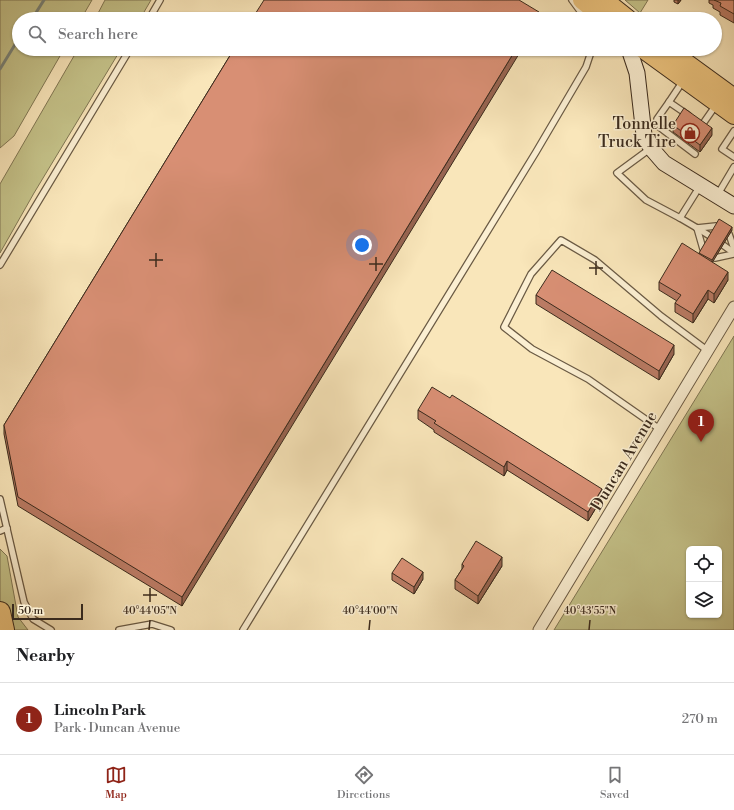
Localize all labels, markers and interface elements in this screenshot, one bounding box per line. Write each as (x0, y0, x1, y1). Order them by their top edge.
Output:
search box (12, 12, 722, 56)
icon: search (26, 23, 48, 45)
text: Search here (58, 25, 138, 44)
place label: Tonnelle Truck Tire (598, 114, 676, 152)
shop icon: Tonnelle Truck Tire (679, 122, 701, 144)
your location (352, 235, 372, 255)
street label: Duncan Avenue (586, 407, 662, 515)
pin: 1 (688, 409, 714, 442)
map controls (686, 546, 722, 618)
button: locate (686, 546, 722, 582)
button: layers (686, 582, 722, 618)
scale bar (12, 602, 83, 621)
text: 50 m (18, 604, 43, 618)
text: 40°44'05"N (123, 605, 178, 617)
text: 40°44'00"N (342, 605, 398, 617)
text: 40°43'55"N (564, 605, 617, 617)
text: Nearby (16, 645, 75, 667)
text: Lincoln Park (54, 701, 146, 720)
text: 1 (26, 711, 32, 727)
text: 270 m (682, 711, 718, 727)
text: Park · Duncan Avenue (54, 720, 180, 736)
tab: Map (105, 764, 127, 802)
tab: Directions (337, 764, 390, 802)
tab: Saved (600, 764, 629, 802)

